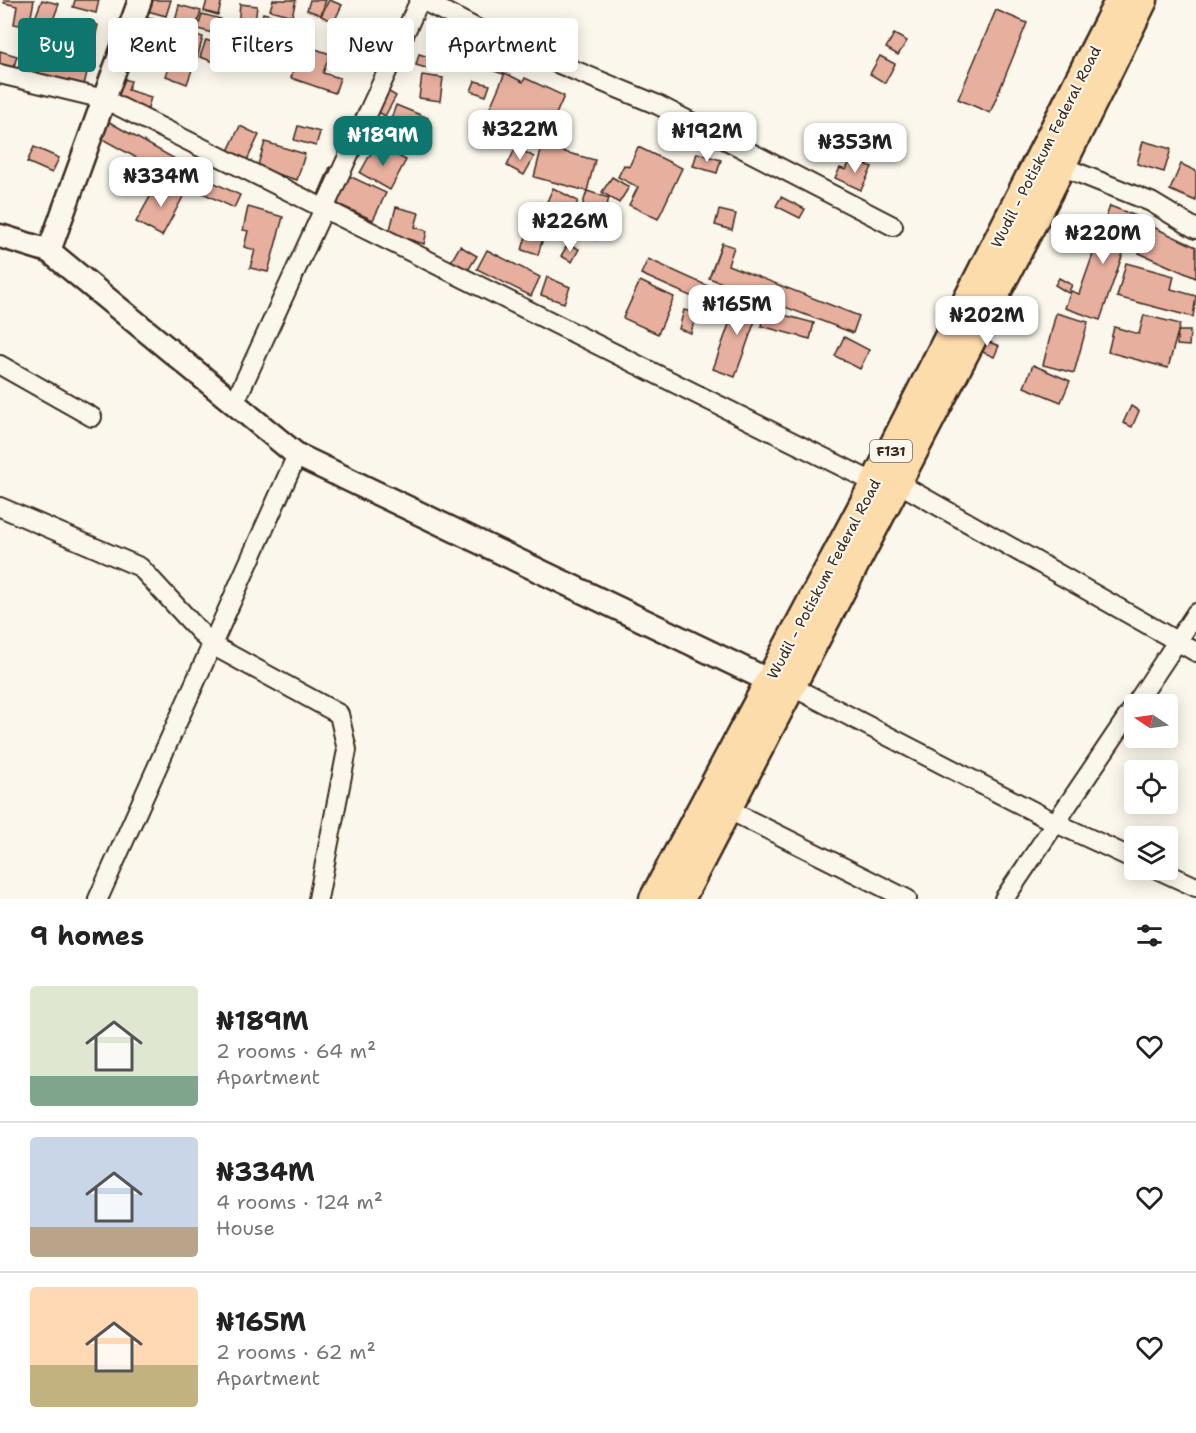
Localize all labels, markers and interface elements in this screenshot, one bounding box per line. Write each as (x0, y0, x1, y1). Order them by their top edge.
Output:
chip: Buy (18, 18, 96, 72)
chip: Rent (108, 18, 198, 72)
chip: Filters (210, 18, 315, 72)
chip: New (327, 18, 414, 72)
chip: Apartment (426, 18, 578, 72)
street label: Wudil - Potiskum Federal Road (986, 42, 1106, 251)
pin: ₦322M (478, 110, 562, 161)
pin: ₦192M (665, 112, 749, 163)
pin: ₦189M (341, 116, 425, 167)
text: ₦322M (482, 116, 558, 142)
text: ₦192M (672, 118, 742, 144)
text: ₦189M (347, 122, 419, 148)
pin: ₦353M (813, 123, 897, 174)
text: ₦353M (818, 129, 892, 155)
pin: ₦334M (119, 157, 203, 208)
text: ₦334M (123, 163, 199, 189)
pin: ₦226M (528, 202, 612, 253)
text: ₦226M (532, 208, 608, 234)
pin: ₦220M (1061, 214, 1145, 265)
text: ₦220M (1065, 220, 1141, 246)
pin: ₦165M (695, 285, 779, 336)
text: ₦165M (702, 291, 772, 317)
pin: ₦202M (945, 296, 1029, 347)
text: ₦202M (949, 302, 1025, 328)
road number: F131 (870, 440, 912, 462)
street label: Wudil - Potiskum Federal Road (763, 475, 886, 683)
north arrow (1124, 694, 1178, 748)
map controls (1124, 694, 1178, 880)
button: locate (1124, 760, 1178, 814)
button: layers (1124, 826, 1178, 880)
text: 9 homes (30, 918, 144, 953)
icon: filters (1133, 919, 1166, 952)
text: ₦189M (216, 1003, 309, 1038)
icon: home (78, 1010, 150, 1082)
icon: heart (1133, 1030, 1166, 1063)
text: 2 rooms · 64 m² (216, 1038, 376, 1064)
text: Apartment (216, 1064, 320, 1090)
text: ₦334M (216, 1154, 315, 1189)
icon: home (78, 1161, 150, 1233)
icon: heart (1133, 1181, 1166, 1214)
text: 4 rooms · 124 m² (216, 1189, 383, 1215)
text: House (216, 1215, 275, 1241)
text: ₦165M (216, 1304, 306, 1339)
icon: home (78, 1311, 150, 1383)
icon: heart (1133, 1331, 1166, 1364)
text: 2 rooms · 62 m² (216, 1339, 376, 1365)
text: Apartment (216, 1365, 320, 1391)

